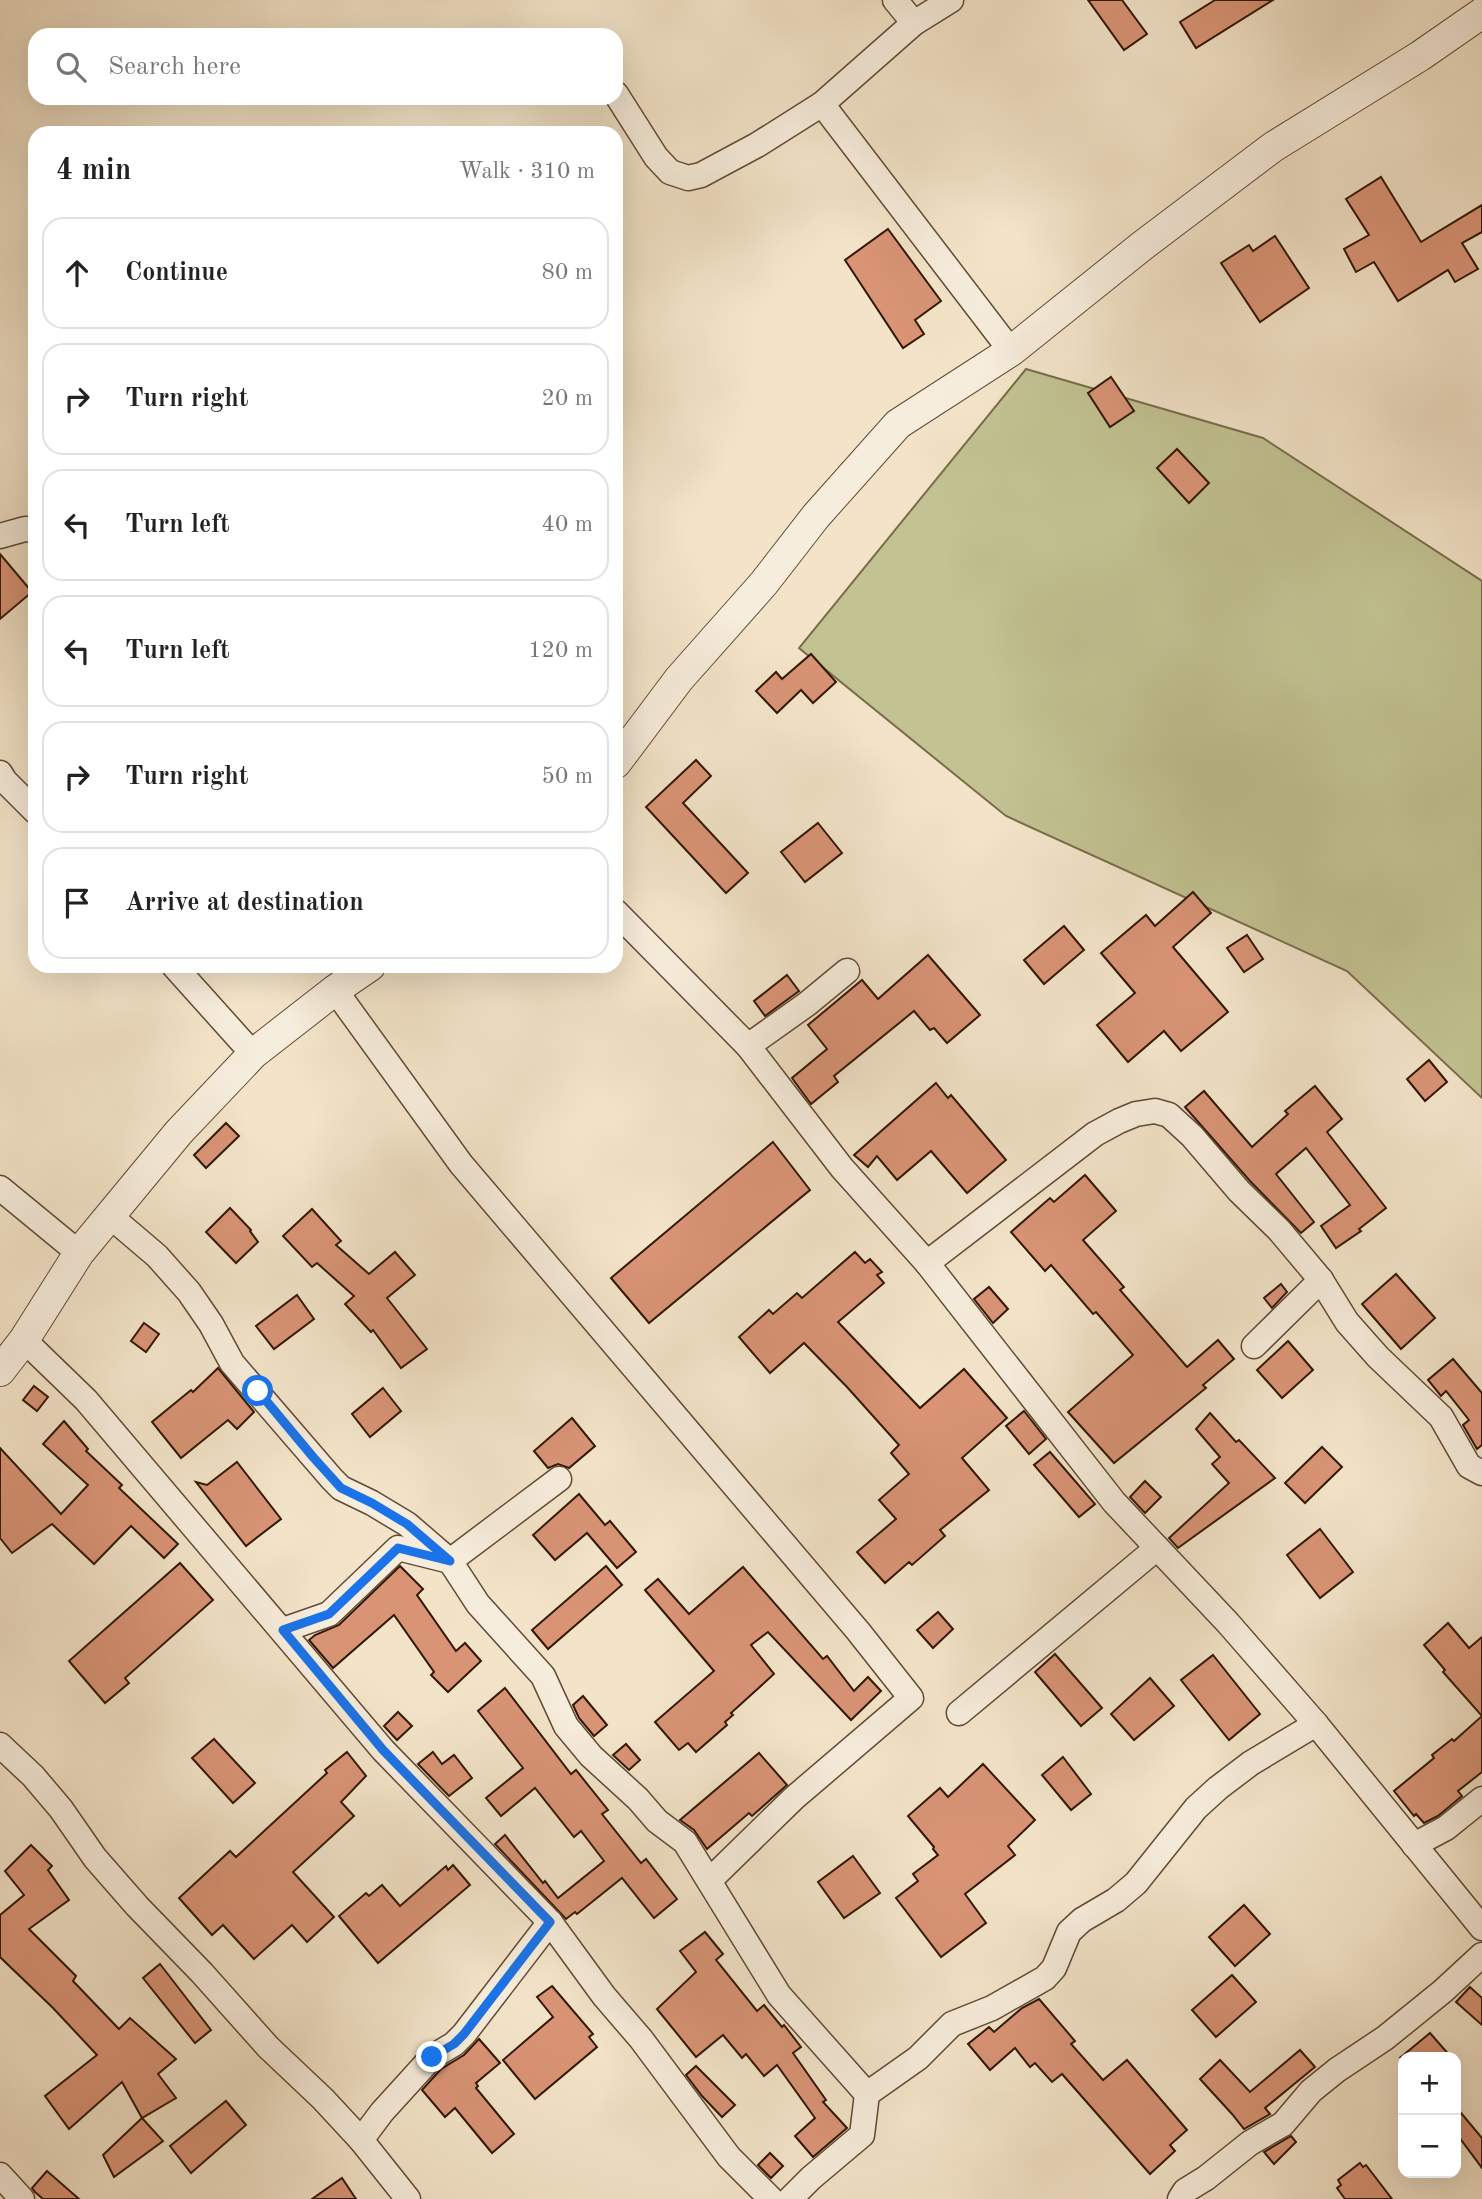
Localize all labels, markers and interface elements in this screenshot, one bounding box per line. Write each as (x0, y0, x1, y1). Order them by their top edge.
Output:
search box (28, 28, 623, 105)
icon: search (52, 48, 90, 86)
text: Search here (108, 54, 241, 80)
text: 4 min (56, 156, 131, 186)
text: Walk · 310 m (459, 160, 595, 183)
icon: ahead (58, 254, 96, 292)
text: Continue (125, 260, 228, 286)
text: 80 m (542, 261, 593, 284)
icon: right (58, 380, 96, 418)
text: Turn right (125, 386, 248, 412)
text: 20 m (542, 387, 593, 410)
icon: left (58, 506, 96, 544)
text: Turn left (125, 512, 230, 538)
text: 40 m (542, 513, 593, 536)
icon: left (58, 632, 96, 670)
text: Turn left (125, 638, 230, 664)
text: 120 m (528, 639, 593, 662)
icon: right (58, 758, 96, 796)
text: Turn right (125, 764, 248, 790)
text: 50 m (542, 765, 593, 788)
icon: arrive (58, 884, 96, 922)
text: Arrive at destination (125, 890, 364, 916)
route start (242, 1375, 273, 1406)
route end (416, 2041, 447, 2072)
map controls (1398, 2052, 1461, 2178)
button: + (1398, 2052, 1461, 2115)
button: − (1398, 2115, 1461, 2178)

